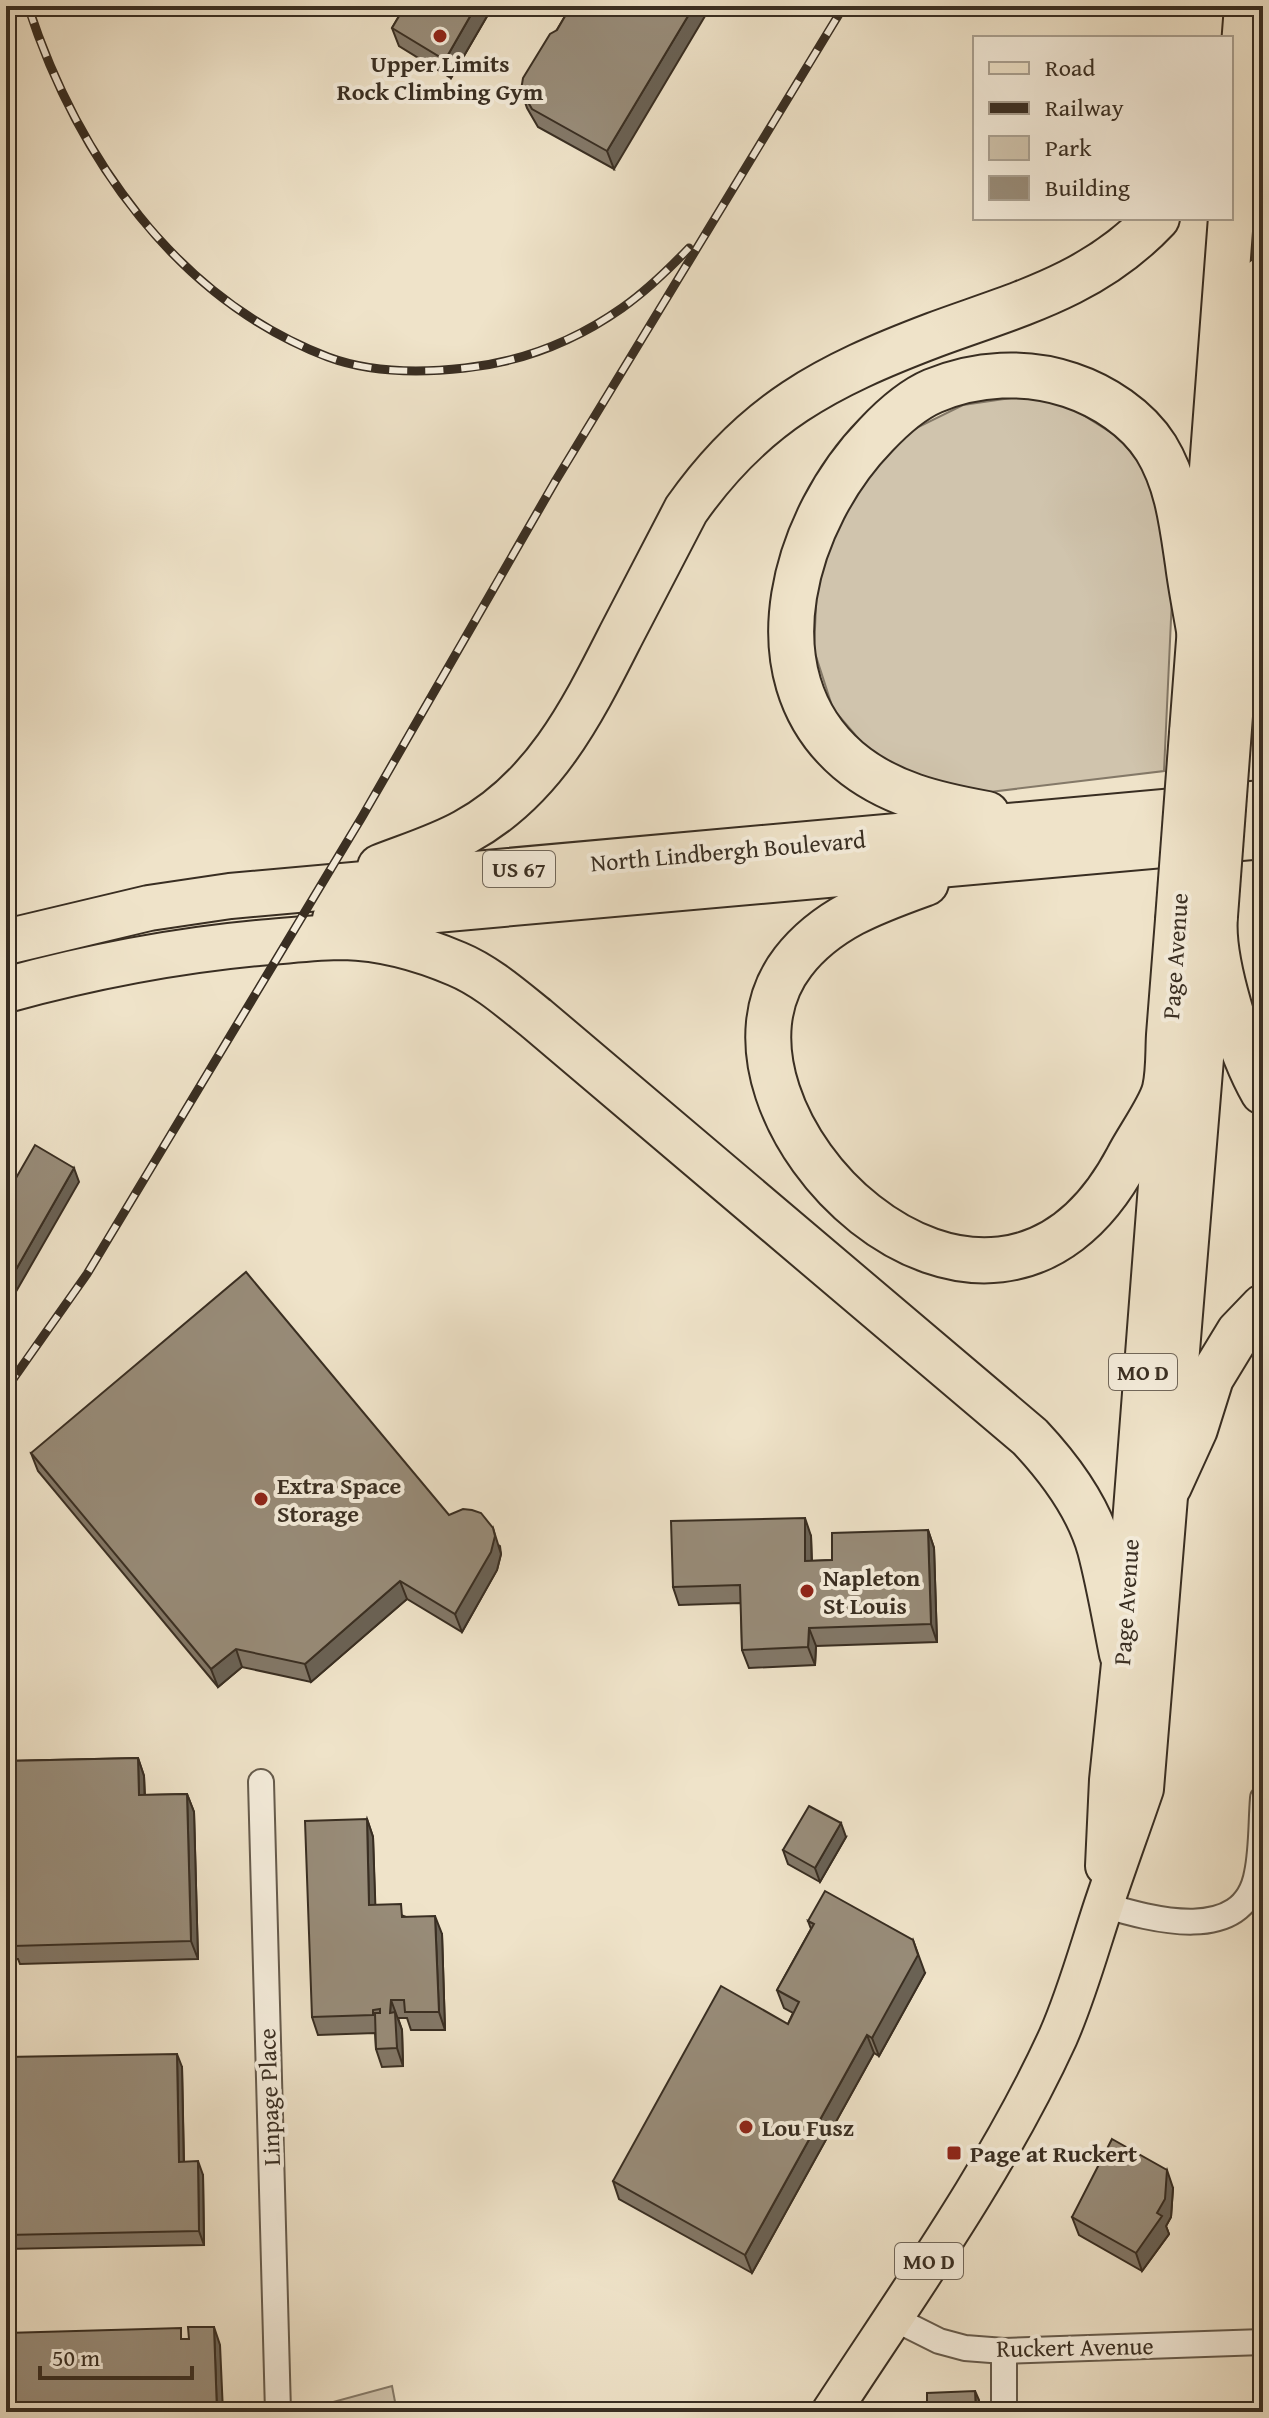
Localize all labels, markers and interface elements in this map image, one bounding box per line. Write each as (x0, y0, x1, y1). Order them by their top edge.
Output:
marker: Upper Limits Rock Climbing Gym (431, 27, 449, 45)
legend (973, 36, 1233, 220)
place label: Upper Limits Rock Climbing Gym (337, 46, 544, 109)
text: Road (1045, 50, 1095, 85)
text: Railway (1045, 90, 1124, 125)
text: Park (1045, 130, 1092, 165)
text: Building (1045, 170, 1130, 205)
street label: North Lindbergh Boulevard (589, 822, 867, 880)
road number: US 67 (483, 851, 555, 887)
street label: Page Avenue (1153, 892, 1197, 1020)
road number: MO D (1109, 1354, 1177, 1390)
place label: Extra Space Storage (277, 1468, 402, 1531)
marker: Extra Space Storage (252, 1490, 270, 1508)
street label: Page Avenue (1104, 1538, 1148, 1666)
place label: Napleton St Louis (823, 1560, 920, 1623)
marker: Napleton St Louis (798, 1582, 816, 1600)
street label: Linpage Place (249, 2028, 289, 2166)
place label: Lou Fusz (762, 2110, 854, 2145)
marker: Lou Fusz (737, 2118, 755, 2136)
place label: Page at Ruckert (970, 2136, 1137, 2171)
marker: Page at Ruckert (945, 2144, 963, 2162)
road number: MO D (895, 2243, 963, 2279)
street label: Ruckert Avenue (996, 2328, 1154, 2366)
scale bar (40, 2330, 192, 2380)
text: 50 m (52, 2340, 100, 2375)

